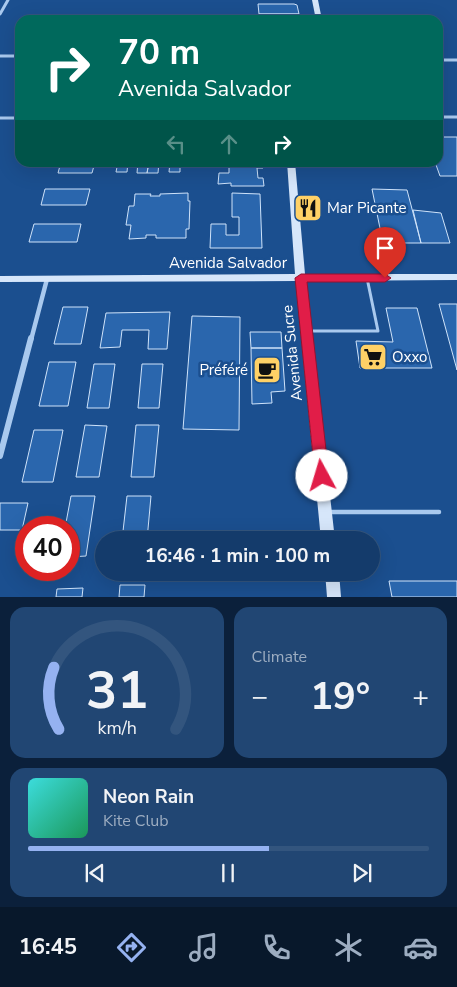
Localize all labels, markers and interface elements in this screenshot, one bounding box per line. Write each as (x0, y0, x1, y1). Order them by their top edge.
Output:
text: 70 m (118, 29, 200, 76)
icon: right (35, 35, 100, 100)
text: Avenida Salvador (118, 74, 291, 104)
icon: left (162, 130, 190, 158)
icon: ahead (215, 130, 243, 158)
icon: right (268, 130, 296, 158)
restaurant icon: Mar Picante (293, 193, 323, 223)
place label: Mar Picante (327, 198, 407, 218)
pin (364, 227, 406, 278)
icon: arrive (371, 234, 399, 262)
street label: Avenida Salvador (169, 253, 288, 273)
street label: Avenida Sucre (277, 304, 307, 402)
supermarket icon: Oxxo (358, 342, 388, 372)
place label: Oxxo (392, 347, 427, 367)
cafe icon: Préféré (252, 355, 282, 385)
place label: Préféré (199, 360, 248, 380)
position arrow (295, 449, 347, 501)
speed limit sign: 40 (15, 516, 80, 581)
text: 16:46 · 1 min · 100 m (145, 543, 330, 569)
text: Climate (252, 646, 307, 668)
text: 31 (86, 655, 148, 726)
text: 19° (310, 671, 370, 722)
text: − (252, 678, 268, 716)
text: + (412, 678, 429, 716)
text: km/h (97, 716, 136, 740)
text: Neon Rain (103, 784, 194, 810)
text: Kite Club (103, 810, 169, 832)
icon: previous (81, 859, 109, 887)
icon: pause (214, 859, 242, 887)
icon: next (348, 859, 376, 887)
icon: directions (114, 930, 149, 965)
icon: music (186, 930, 221, 965)
icon: phone (259, 930, 294, 965)
icon: climate (331, 930, 366, 965)
icon: car (403, 930, 438, 965)
text: 16:45 (19, 932, 77, 962)

